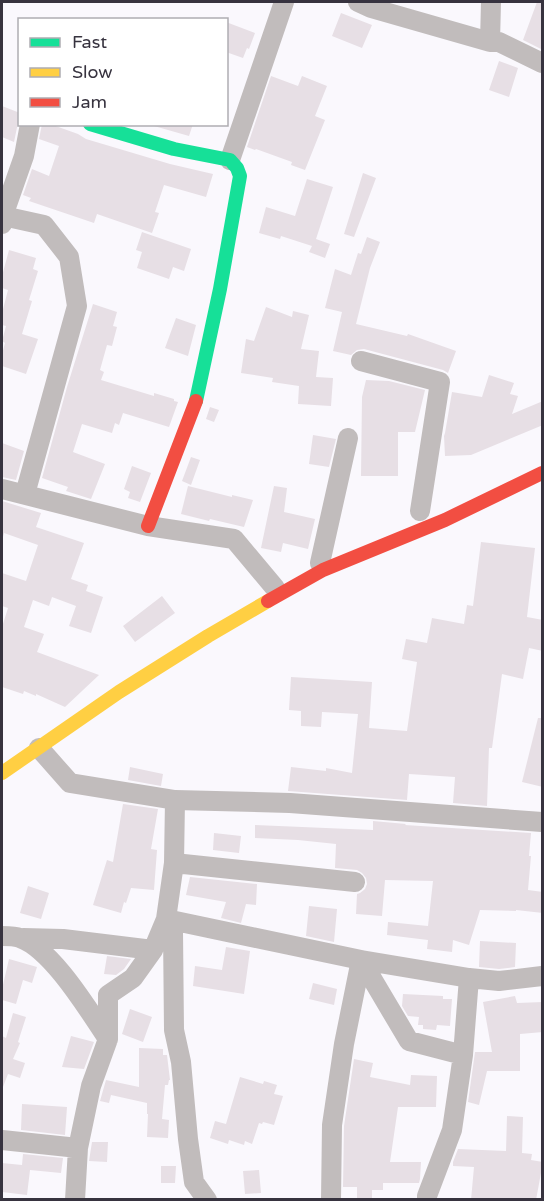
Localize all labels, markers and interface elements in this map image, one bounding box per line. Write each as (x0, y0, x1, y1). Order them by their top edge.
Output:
legend (18, 18, 228, 126)
text: Fast (72, 31, 107, 53)
text: Slow (72, 61, 113, 83)
text: Jam (72, 91, 107, 113)

